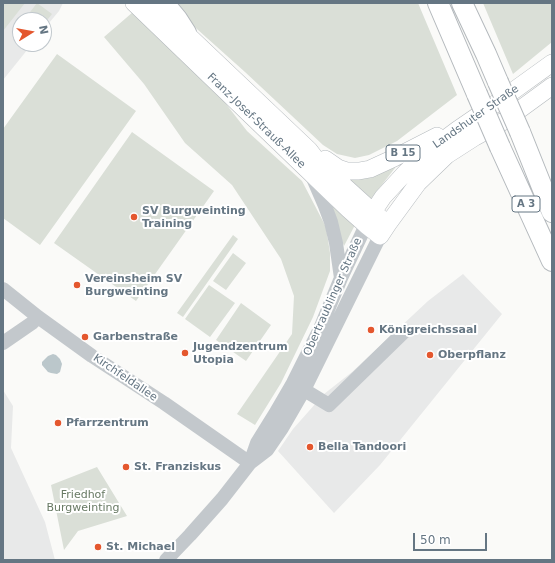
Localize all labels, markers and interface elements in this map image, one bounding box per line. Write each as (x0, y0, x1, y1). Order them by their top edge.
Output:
north arrow (12, 12, 52, 52)
text: N (36, 24, 51, 36)
street label: Franz-Josef-Strauß-Allee (204, 71, 308, 171)
street label: Landshuter Straße (430, 82, 522, 152)
road number: B 15 (386, 145, 420, 161)
road number: A 3 (512, 196, 540, 212)
place label: SV Burgweinting Training (142, 204, 246, 230)
marker: SV Burgweinting Training (129, 212, 139, 222)
street label: Obertraublinger Straße (301, 236, 365, 358)
place label: Vereinsheim SV Burgweinting (85, 272, 182, 298)
marker: Vereinsheim SV Burgweinting (72, 280, 82, 290)
place label: Königreichssaal (379, 323, 477, 337)
marker: Königreichssaal (366, 325, 376, 335)
place label: Garbenstraße (93, 330, 178, 344)
marker: Garbenstraße (80, 332, 90, 342)
place label: Jugendzentrum Utopia (193, 340, 288, 366)
marker: Jugendzentrum Utopia (180, 348, 190, 358)
place label: Oberpflanz (438, 348, 506, 362)
marker: Oberpflanz (425, 350, 435, 360)
street label: Kirchfeldallee (90, 352, 160, 404)
place label: Pfarrzentrum (66, 416, 149, 430)
marker: Pfarrzentrum (53, 418, 63, 428)
place label: Bella Tandoori (318, 440, 406, 454)
marker: Bella Tandoori (305, 442, 315, 452)
place label: St. Franziskus (134, 460, 221, 474)
marker: St. Franziskus (121, 462, 131, 472)
park label: Friedhof Burgweinting (47, 488, 119, 514)
scale bar (415, 525, 489, 551)
text: 50 m (420, 533, 451, 547)
place label: St. Michael (106, 540, 175, 554)
marker: St. Michael (93, 542, 103, 552)

